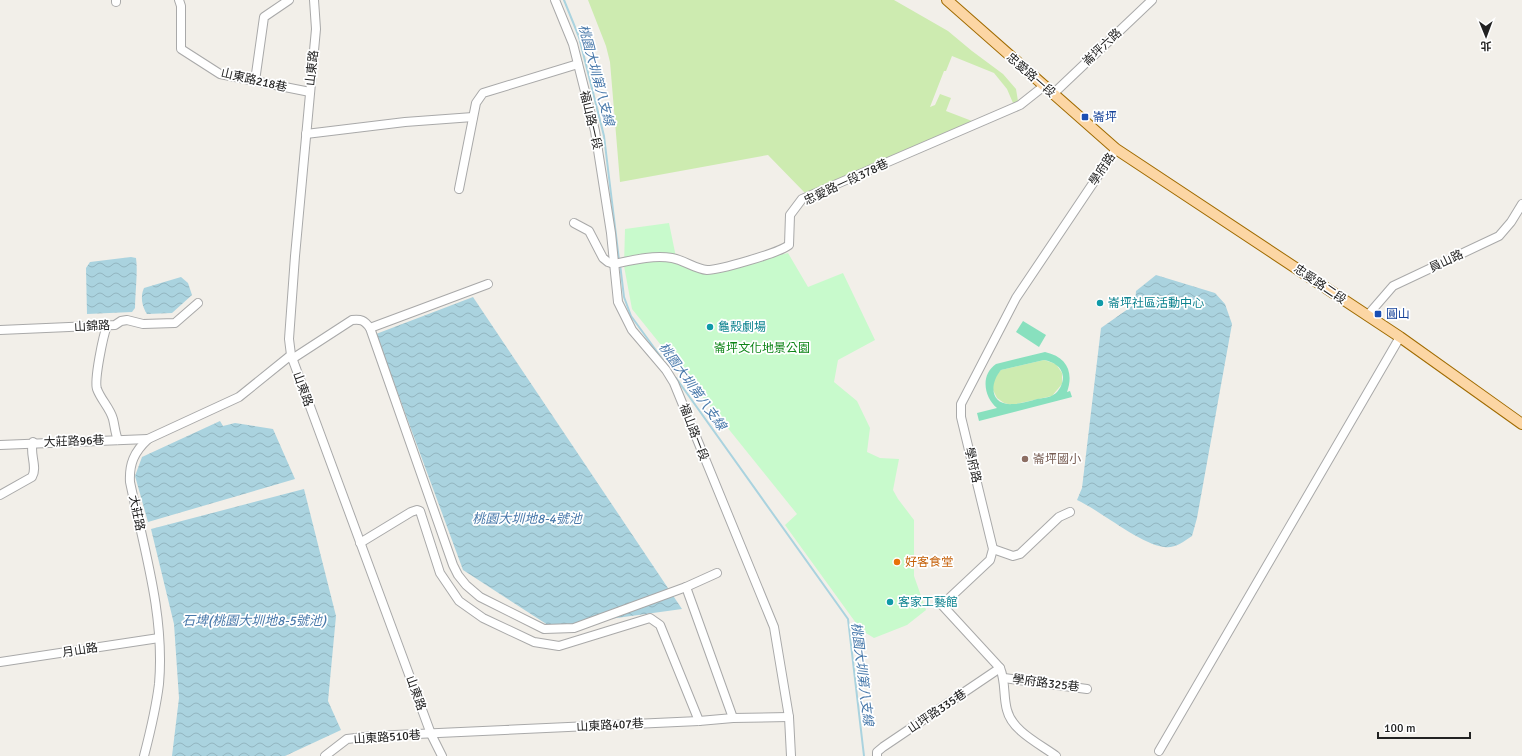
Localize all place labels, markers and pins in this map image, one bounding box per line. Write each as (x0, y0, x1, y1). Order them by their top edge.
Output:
place label: 崙坪 (1093, 110, 1117, 125)
marker: 崙坪 (1080, 112, 1090, 122)
place label: 崙坪社區活動中心 (1108, 296, 1204, 311)
marker: 崙坪社區活動中心 (1095, 298, 1105, 308)
place label: 圓山 (1386, 307, 1410, 322)
marker: 圓山 (1373, 309, 1383, 319)
place label: 龜殼劇場 (718, 320, 766, 335)
marker: 龜殼劇場 (705, 322, 715, 332)
place label: 崙坪國小 (1033, 452, 1081, 467)
marker: 崙坪國小 (1020, 454, 1030, 464)
place label: 好客食堂 (905, 555, 953, 570)
marker: 好客食堂 (892, 557, 902, 567)
place label: 客家工藝館 (898, 595, 958, 610)
marker: 客家工藝館 (885, 597, 895, 607)

